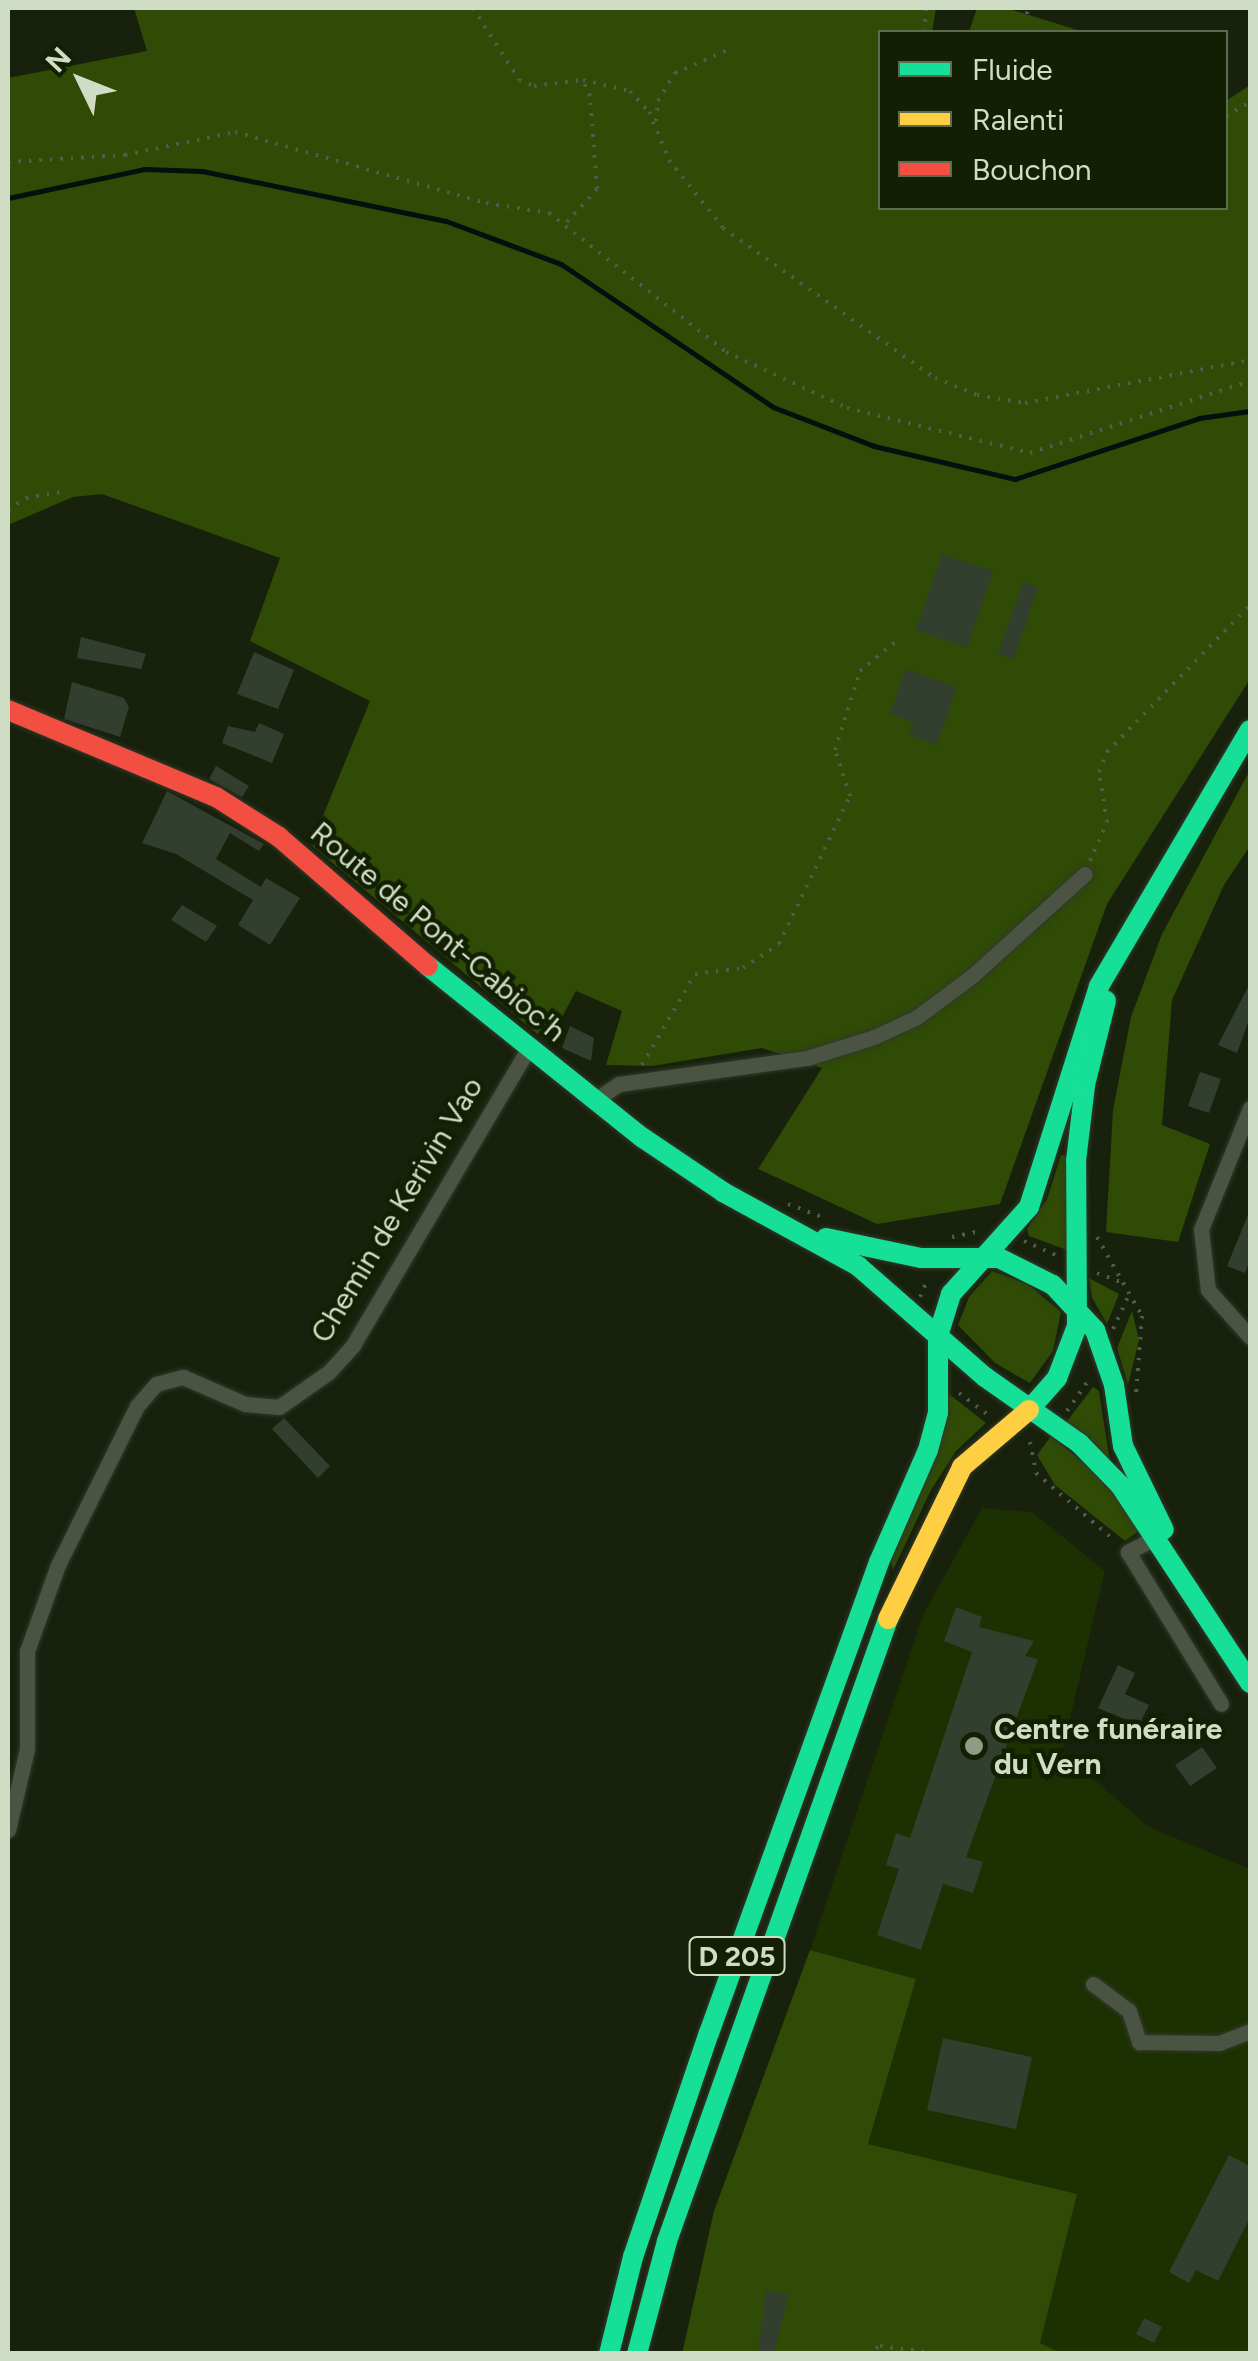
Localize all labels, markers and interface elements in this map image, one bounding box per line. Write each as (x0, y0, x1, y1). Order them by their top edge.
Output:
north arrow (30, 30, 130, 130)
legend (878, 30, 1228, 210)
text: N (38, 40, 78, 79)
text: Fluide (972, 51, 1053, 88)
text: Ralenti (972, 101, 1064, 138)
text: Bouchon (972, 151, 1092, 188)
street label: Route de Pont-Cabioc'h (303, 815, 573, 1049)
street label: Chemin de Kerivin Vao (303, 1071, 491, 1349)
place label: Centre funéraire du Vern (994, 1711, 1222, 1782)
marker: Centre funéraire du Vern (963, 1735, 985, 1757)
road number: D 205 (687, 1933, 787, 1979)

